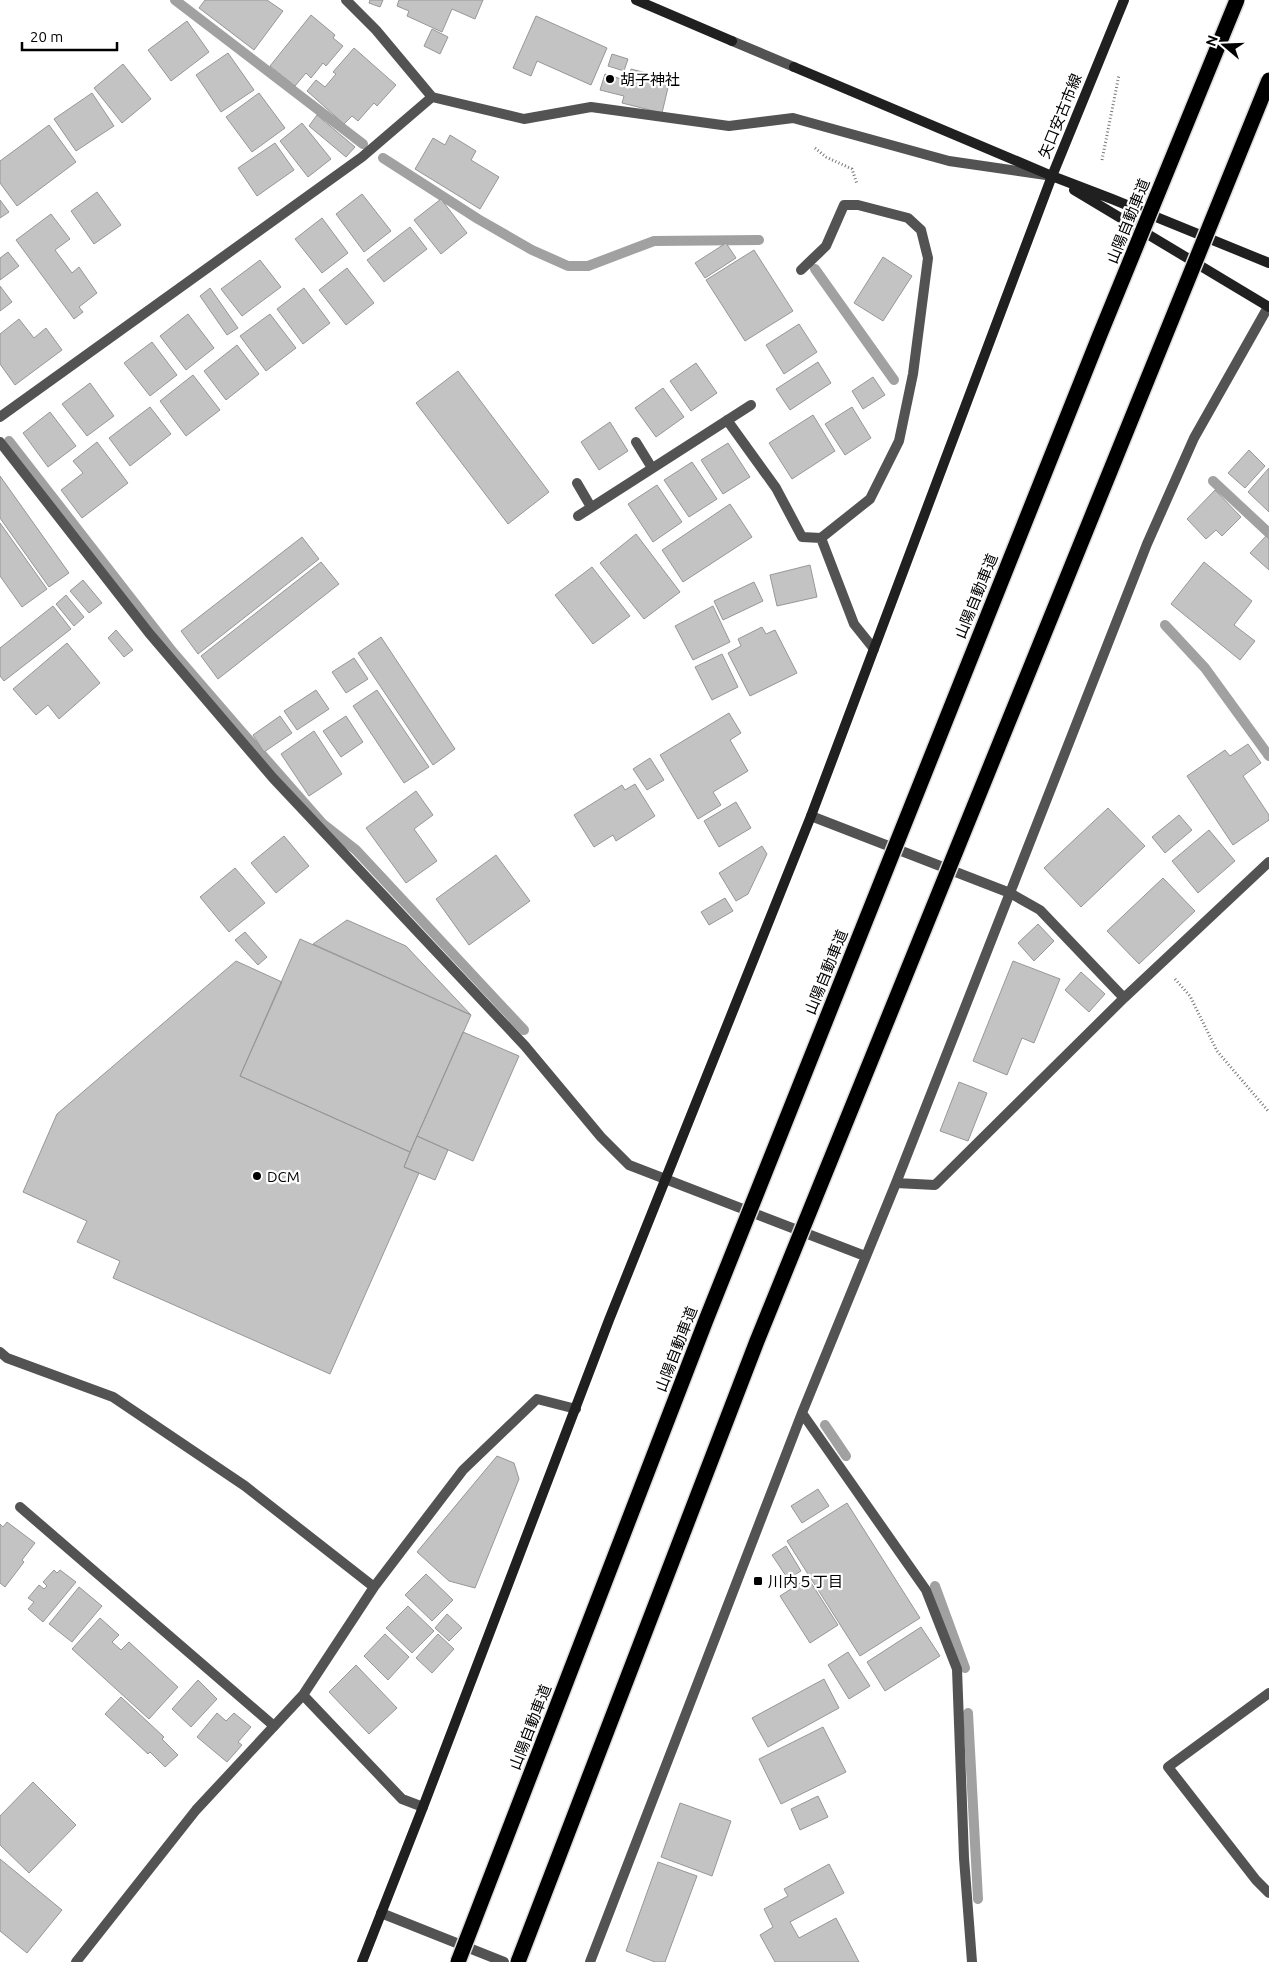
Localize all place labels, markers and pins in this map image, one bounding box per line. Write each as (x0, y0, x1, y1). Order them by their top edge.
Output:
place label: 胡子神社 (620, 71, 680, 88)
marker: 胡子神社 (604, 73, 616, 85)
place label: DCM (267, 1168, 300, 1185)
marker: DCM (251, 1170, 263, 1182)
place label: 川内５丁目 (768, 1573, 843, 1590)
marker: 川内５丁目 (752, 1575, 764, 1587)

